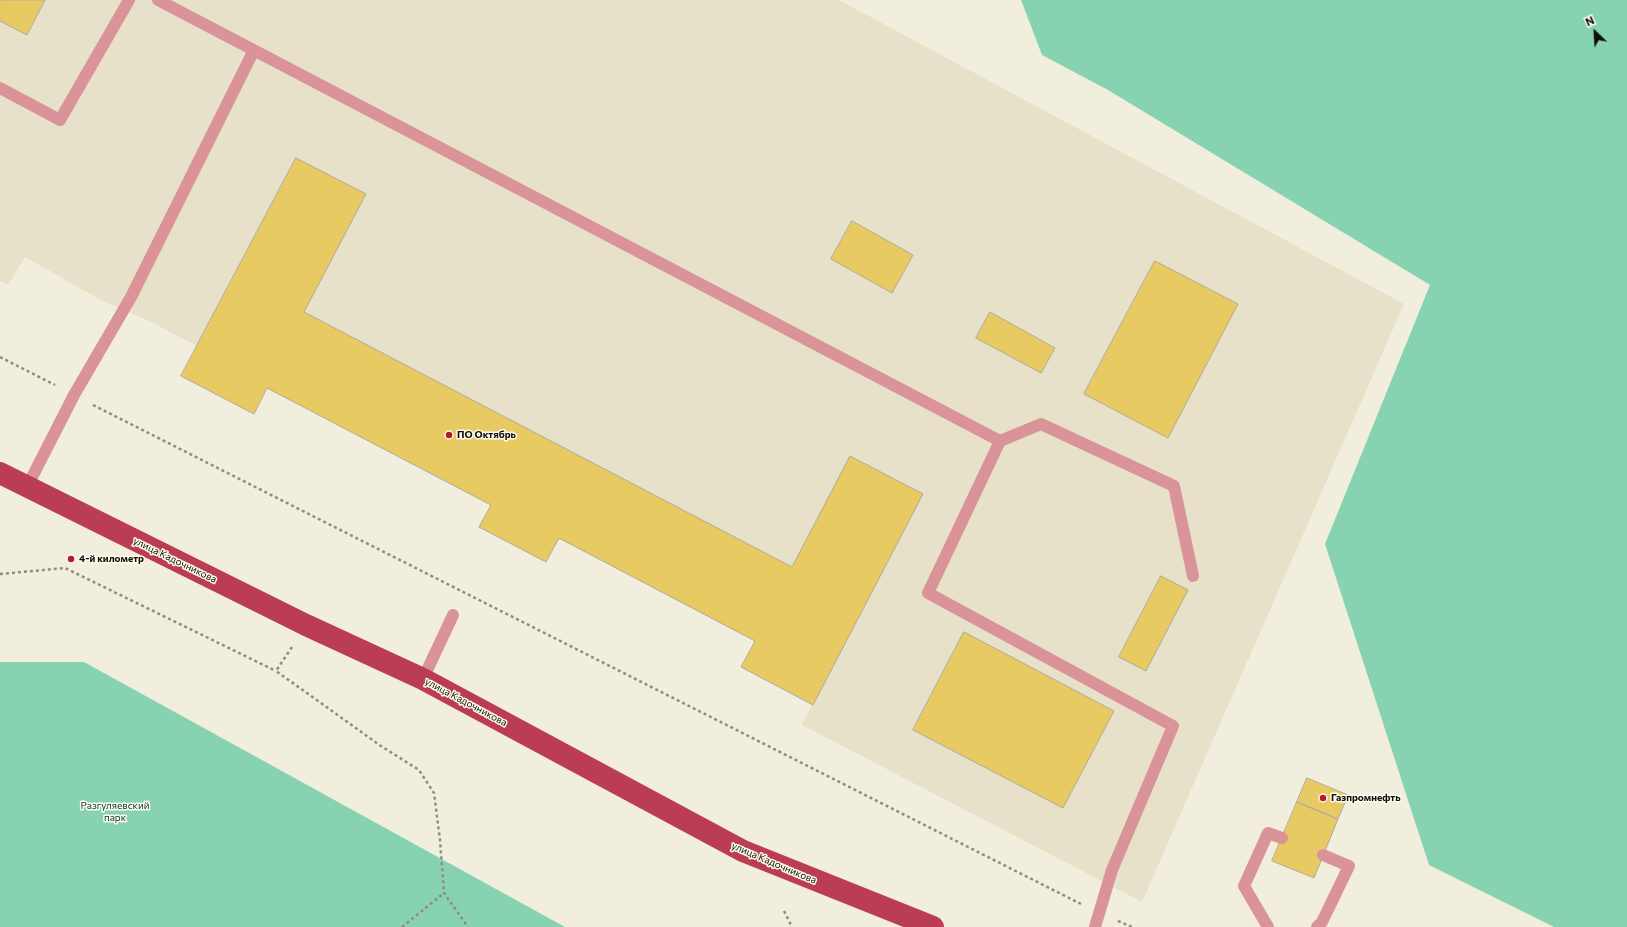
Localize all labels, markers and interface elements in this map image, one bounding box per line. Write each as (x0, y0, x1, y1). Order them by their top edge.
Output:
north arrow (1575, 12, 1615, 52)
text: N (1583, 13, 1596, 28)
place label: ПО Октябрь (457, 429, 516, 441)
marker: ПО Октябрь (444, 430, 454, 440)
street label: улица Кадочникова (131, 535, 219, 585)
place label: 4-й километр (79, 553, 144, 565)
marker: 4-й километр (66, 554, 76, 564)
street label: улица Кадочникова (423, 675, 509, 729)
place label: Газпромнефть (1331, 792, 1401, 804)
marker: Газпромнефть (1318, 793, 1328, 803)
park label: Разгуляевский парк (81, 800, 149, 824)
street label: улица Кадочникова (730, 840, 818, 886)

